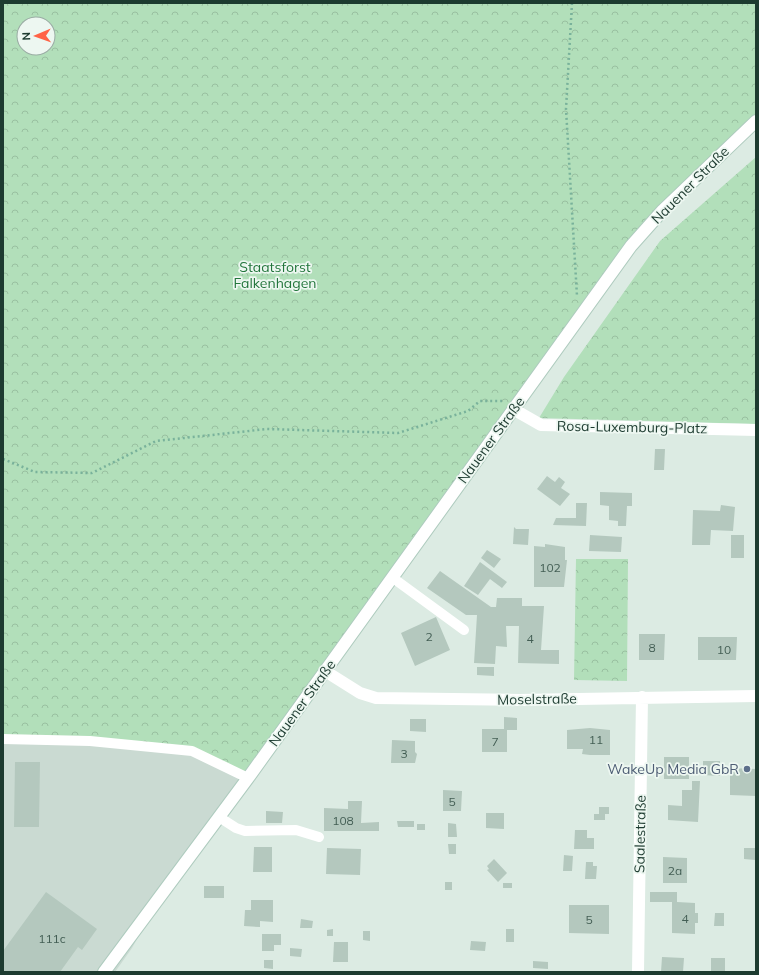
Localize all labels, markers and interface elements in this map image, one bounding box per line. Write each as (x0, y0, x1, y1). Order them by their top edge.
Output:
north arrow (16, 16, 56, 56)
text: N (19, 32, 33, 41)
street label: Nauener Straße (647, 142, 733, 228)
park label: Staatsforst Falkenhagen (233, 258, 317, 292)
street label: Nauener Straße (454, 393, 528, 487)
street label: Rosa-Luxemburg-Platz (557, 417, 707, 437)
house number: 102 (539, 560, 561, 575)
house number: 2 (425, 629, 433, 644)
house number: 4 (526, 631, 534, 646)
house number: 8 (648, 640, 656, 655)
house number: 10 (717, 642, 731, 657)
street label: Nauener Straße (265, 656, 339, 750)
street label: Moselstraße (497, 689, 577, 709)
house number: 11 (589, 732, 603, 747)
house number: 7 (491, 734, 499, 749)
house number: 3 (400, 746, 408, 761)
place label: WakeUp Media GbR (607, 760, 739, 778)
marker: WakeUp Media GbR (742, 764, 752, 774)
house number: 5 (448, 794, 456, 809)
street label: Saalestraße (630, 795, 650, 873)
house number: 108 (332, 813, 354, 828)
house number: 2a (668, 863, 682, 878)
house number: 4 (681, 911, 689, 926)
house number: 5 (585, 912, 593, 927)
house number: 111c (38, 931, 66, 946)

